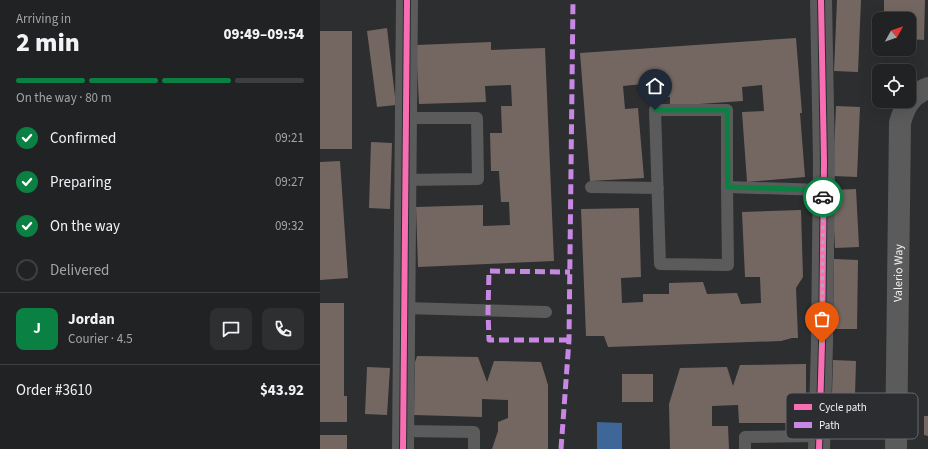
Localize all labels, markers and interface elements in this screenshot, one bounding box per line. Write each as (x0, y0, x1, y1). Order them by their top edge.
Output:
text: Arriving in (16, 10, 71, 28)
north arrow (872, 12, 916, 56)
map controls (872, 12, 916, 108)
text: 2 min (16, 24, 80, 61)
text: 09:49–09:54 (223, 24, 304, 45)
button: locate (872, 64, 916, 108)
pin (638, 69, 672, 110)
icon: home (644, 75, 666, 97)
text: On the way · 80 m (16, 89, 111, 107)
icon: check (16, 127, 38, 149)
text: Confirmed (50, 128, 116, 149)
text: 09:21 (275, 129, 304, 147)
icon: check (16, 171, 38, 193)
text: Preparing (50, 172, 111, 193)
text: 09:27 (275, 173, 304, 191)
courier (803, 177, 843, 217)
icon: car (812, 186, 834, 208)
icon: check (16, 215, 38, 237)
text: On the way (50, 216, 120, 237)
text: 09:32 (275, 217, 304, 235)
street label: Valerio Way (889, 244, 907, 302)
text: Delivered (50, 260, 109, 281)
pin (805, 302, 839, 343)
button: chat (210, 308, 252, 350)
button: phone (262, 308, 304, 350)
icon: bag (811, 308, 833, 330)
text: Jordan (68, 309, 115, 330)
text: J (33, 318, 41, 339)
text: Courier · 4.5 (68, 330, 133, 348)
text: Order #3610 (16, 380, 92, 401)
text: $43.92 (260, 380, 304, 401)
legend (786, 393, 918, 439)
text: Cycle path (819, 400, 867, 415)
text: Path (819, 418, 840, 433)

